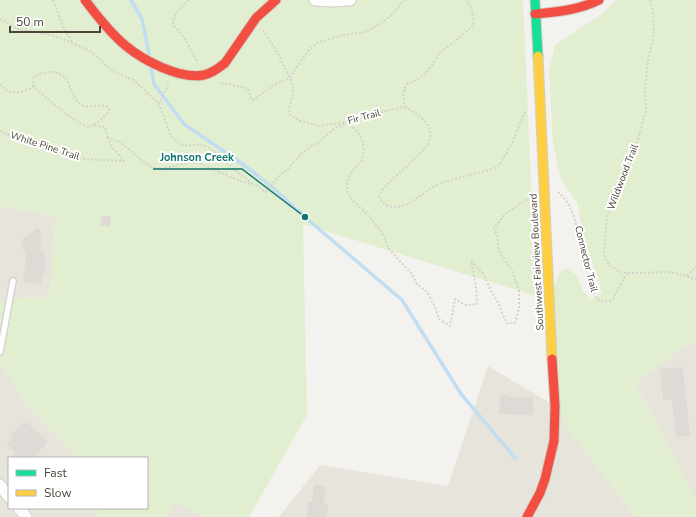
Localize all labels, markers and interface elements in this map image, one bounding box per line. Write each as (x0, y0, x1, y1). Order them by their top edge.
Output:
scale bar (10, 8, 100, 34)
text: 50 m (16, 14, 44, 30)
street label: Fir Trail (346, 106, 382, 128)
street label: White Pine Trail (9, 128, 81, 164)
street label: Wildwood Trail (604, 142, 642, 212)
callout: Johnson Creek (153, 146, 242, 169)
text: Johnson Creek (159, 150, 235, 165)
street label: Southwest Fairview Boulevard (526, 193, 548, 331)
street label: Connector Trail (571, 224, 601, 294)
legend (8, 457, 148, 509)
text: Fast (44, 465, 67, 481)
text: Slow (44, 485, 72, 501)

